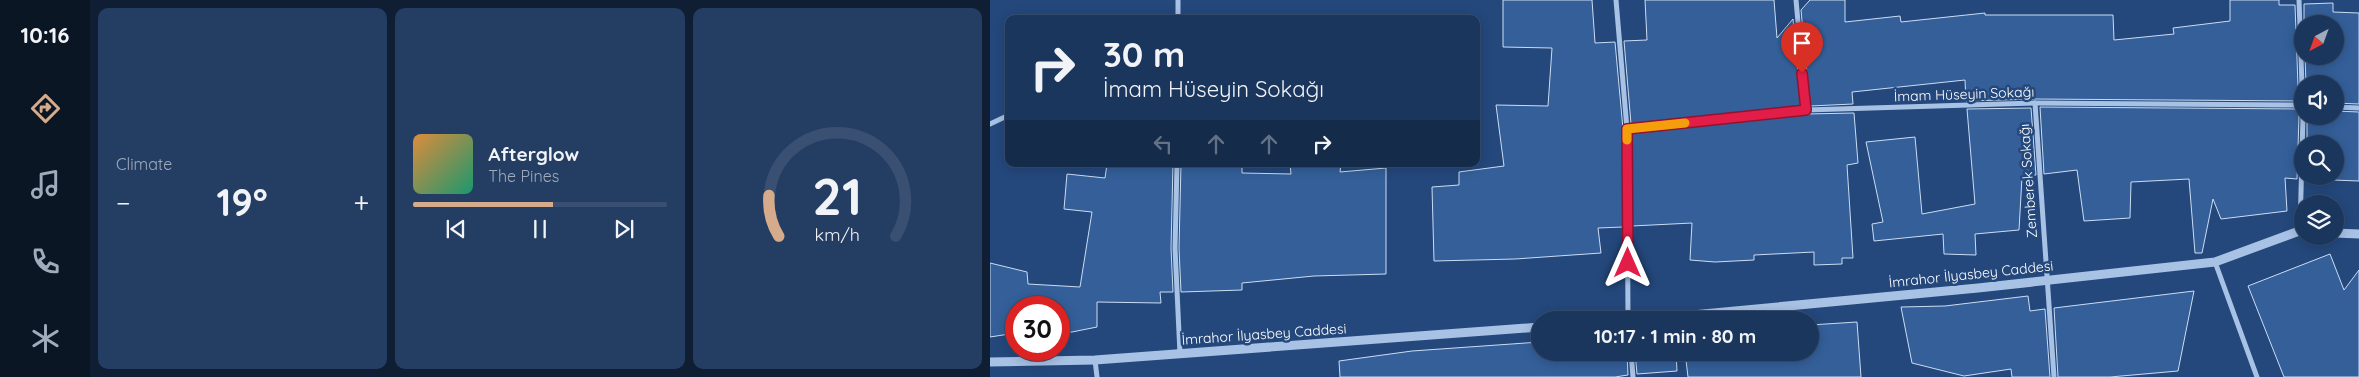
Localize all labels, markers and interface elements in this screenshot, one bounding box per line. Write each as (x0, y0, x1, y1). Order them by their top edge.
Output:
north arrow (2294, 15, 2344, 65)
map controls (2294, 15, 2344, 245)
text: 10:16 (21, 21, 69, 49)
pin (1781, 22, 1823, 73)
icon: arrive (1788, 29, 1816, 57)
text: 30 m (1103, 32, 1185, 76)
icon: right (1020, 35, 1085, 100)
text: İmam Hüseyin Sokağı (1103, 75, 1324, 103)
button: sound (2294, 75, 2344, 125)
street label: İmam Hüseyin Sokağı (1893, 83, 2035, 105)
icon: directions (28, 91, 63, 126)
street label: Zemberek Sokağı (2015, 123, 2041, 239)
icon: left (1149, 130, 1177, 158)
icon: ahead (1202, 130, 1230, 158)
icon: ahead (1255, 130, 1283, 158)
icon: right (1308, 130, 1336, 158)
button: search (2294, 135, 2344, 185)
text: Afterglow (488, 142, 579, 166)
text: Climate (116, 154, 172, 174)
text: 21 (812, 163, 862, 228)
text: The Pines (488, 166, 559, 186)
icon: music (28, 167, 63, 202)
text: 19° (216, 178, 268, 226)
text: − (116, 185, 131, 220)
text: + (354, 185, 369, 220)
button: layers (2294, 195, 2344, 245)
icon: previous (442, 215, 470, 243)
icon: pause (526, 215, 554, 243)
icon: next (610, 215, 638, 243)
text: km/h (815, 223, 860, 245)
position arrow (1601, 236, 1653, 288)
icon: phone (28, 244, 63, 279)
street label: İmrahor İlyasbey Caddesi (1888, 256, 2054, 292)
speed limit sign: 30 (1005, 296, 1070, 361)
street label: İmrahor İlyasbey Caddesi (1181, 319, 1347, 349)
icon: climate (28, 321, 63, 356)
text: 10:17 · 1 min · 80 m (1594, 324, 1756, 348)

